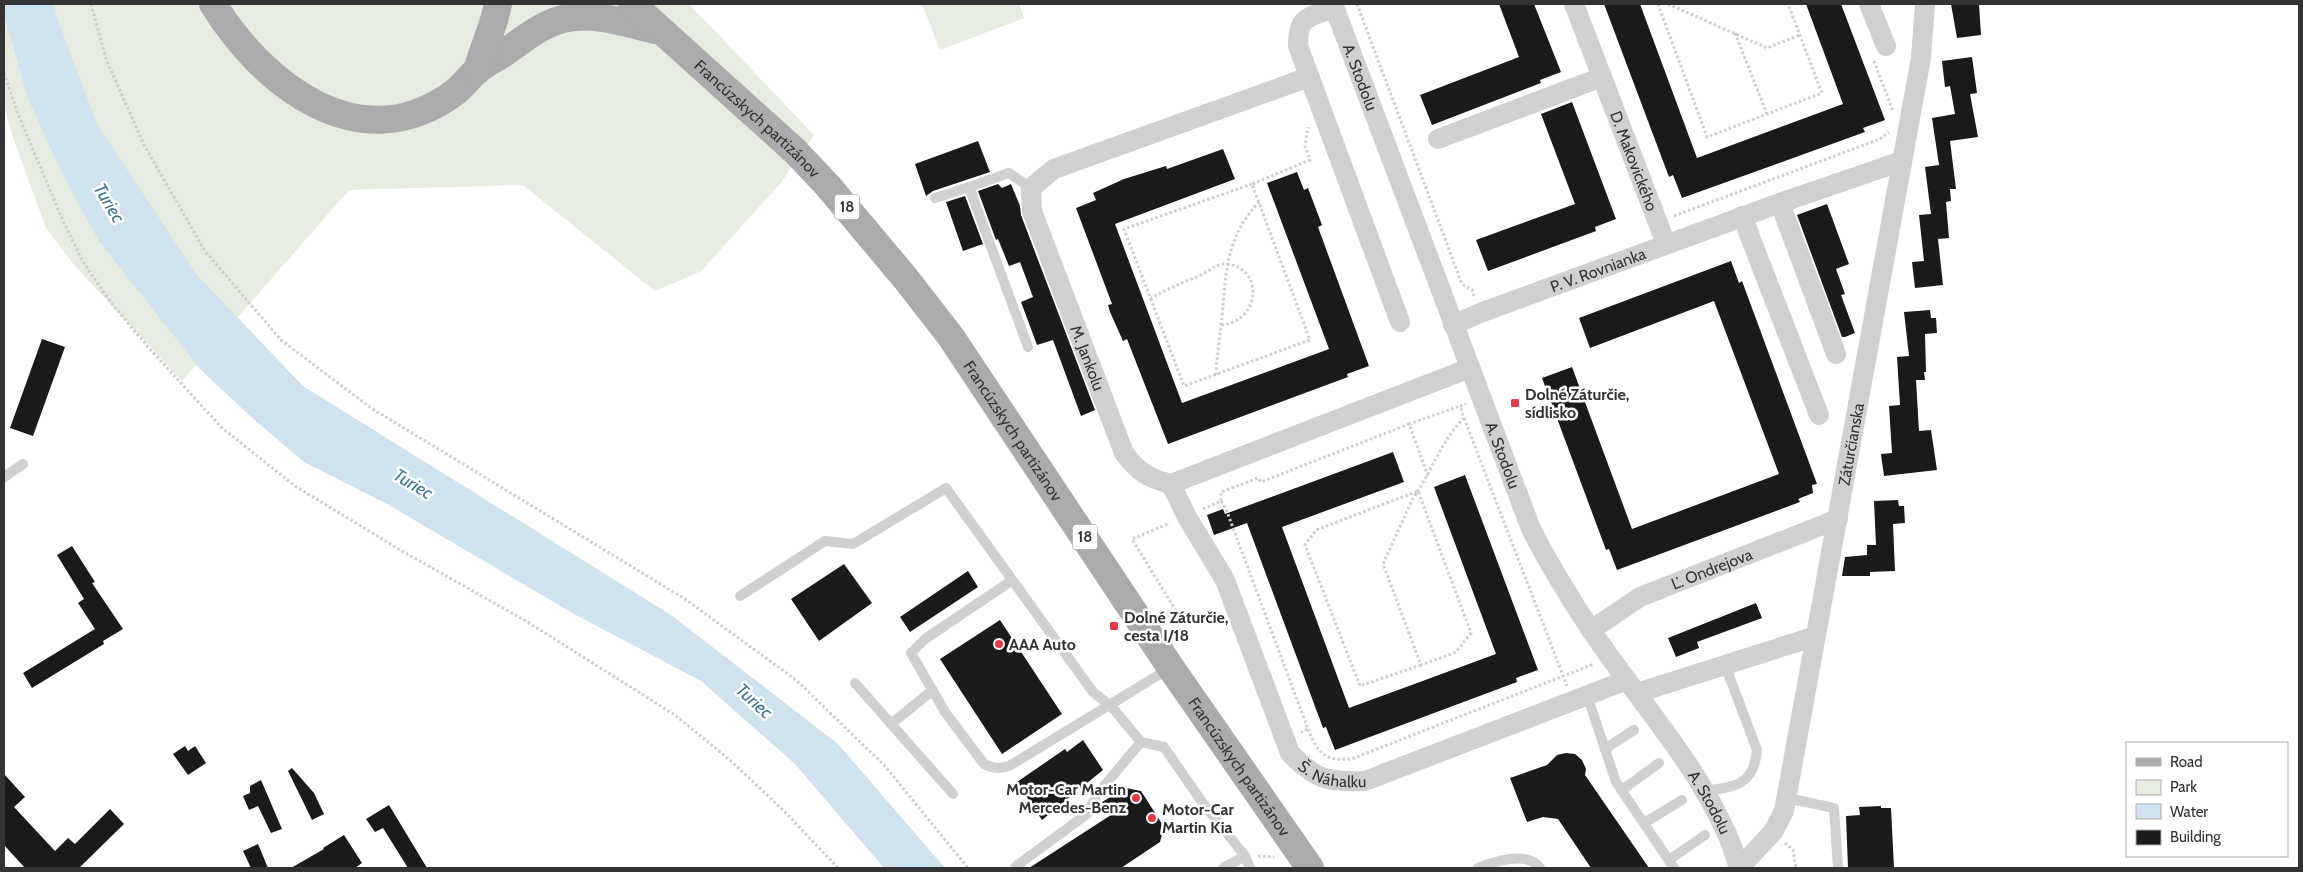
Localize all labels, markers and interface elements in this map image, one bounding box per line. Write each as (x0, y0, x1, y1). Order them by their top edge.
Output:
street label: A. Stodolu (1339, 41, 1382, 113)
street label: Francúzskych partizánov (691, 56, 825, 182)
street label: D. Makovického (1606, 108, 1662, 214)
water label: Turiec (89, 179, 129, 227)
road number: 18 (834, 194, 860, 220)
street label: P. V. Rovnianka (1547, 243, 1649, 296)
street label: M. Jankolu (1067, 323, 1109, 393)
street label: Francúzskych partizánov (960, 357, 1067, 505)
place label: Dolné Záturčie, sídlisko (1525, 385, 1630, 422)
marker: Dolné Záturčie, sídlisko (1509, 397, 1521, 409)
street label: Záturčianska (1834, 401, 1868, 487)
street label: A. Stodolu (1482, 419, 1524, 491)
water label: Turiec (389, 464, 437, 504)
road number: 18 (1072, 524, 1098, 550)
street label: Ľ. Ondrejova (1668, 544, 1755, 593)
place label: Dolné Záturčie, cesta I/18 (1124, 608, 1229, 645)
marker: Dolné Záturčie, cesta I/18 (1108, 620, 1120, 632)
place label: AAA Auto (1009, 635, 1076, 654)
marker: AAA Auto (993, 638, 1005, 650)
water label: Turiec (731, 679, 777, 724)
street label: Francúzskych partizánov (1185, 694, 1295, 840)
legend (2126, 742, 2288, 857)
text: Road (2170, 753, 2203, 771)
street label: Š. Náhalku (1294, 756, 1367, 791)
street label: A. Stodolu (1685, 767, 1735, 837)
text: Park (2170, 778, 2197, 796)
place label: Motor-Car Martin Mercedes-Benz (1006, 780, 1126, 817)
marker: Motor-Car Martin Mercedes-Benz (1130, 792, 1142, 804)
place label: Motor-Car Martin Kia (1162, 800, 1234, 837)
text: Water (2170, 803, 2208, 821)
marker: Motor-Car Martin Kia (1146, 812, 1158, 824)
text: Building (2170, 828, 2221, 846)

